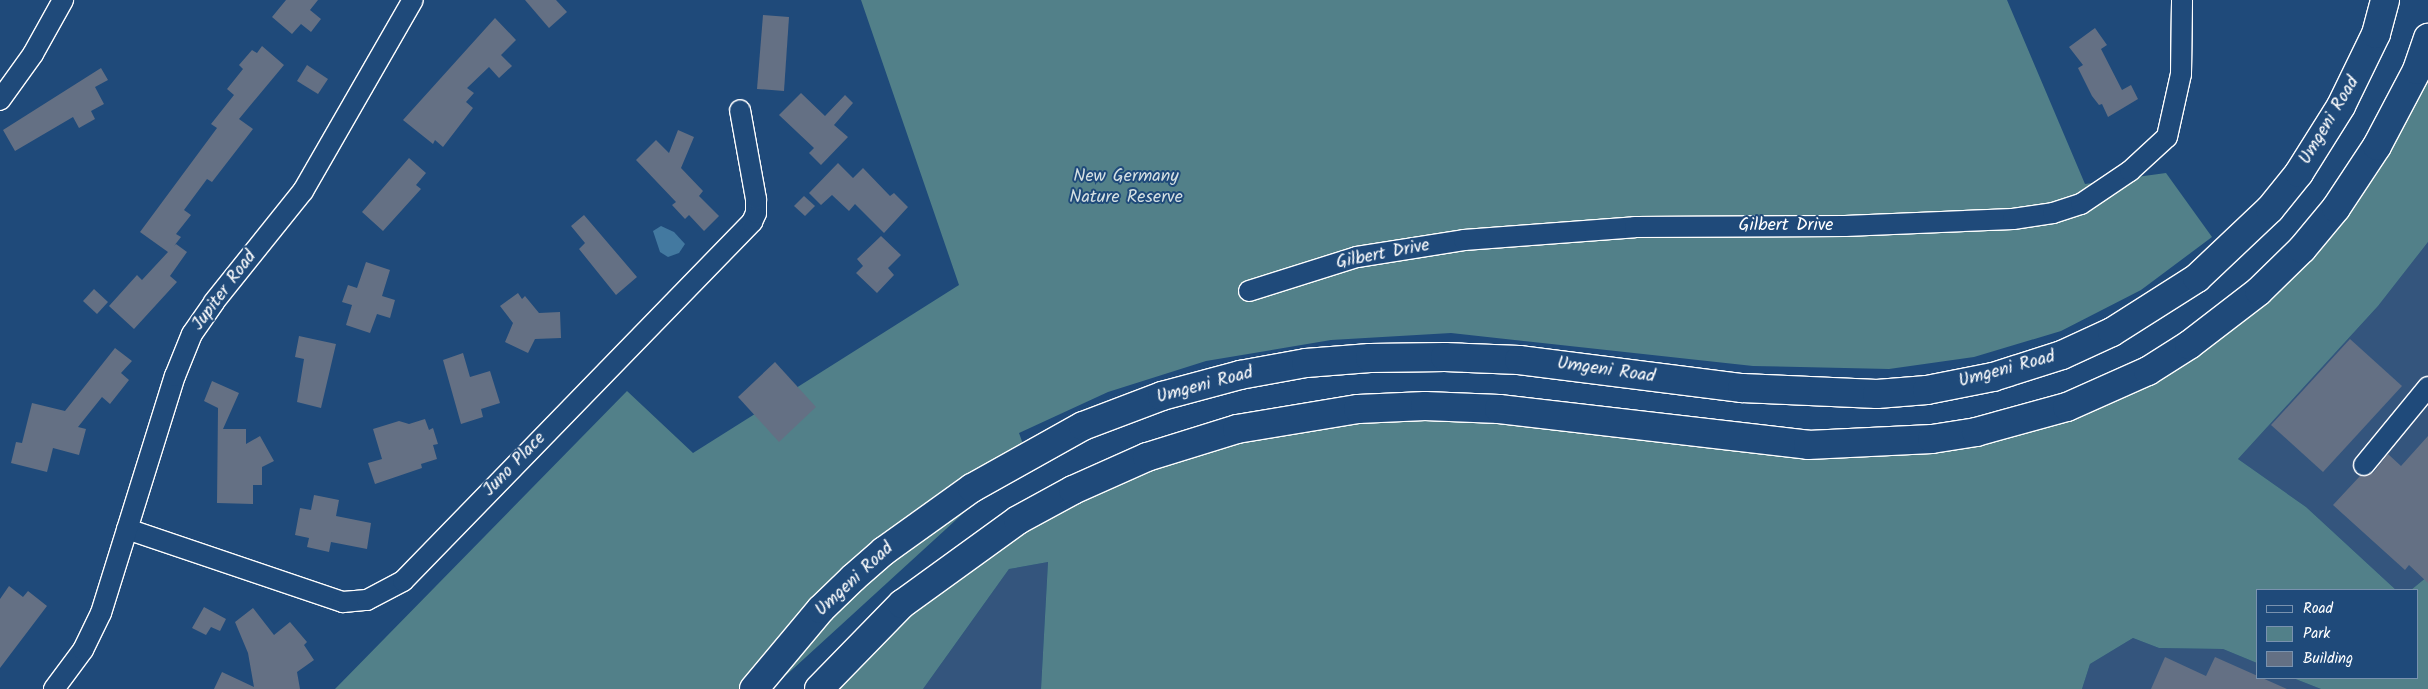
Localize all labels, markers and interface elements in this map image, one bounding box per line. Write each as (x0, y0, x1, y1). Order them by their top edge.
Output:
street label: Umgeni Road (2295, 73, 2365, 169)
park label: New Germany Nature Reserve (1069, 167, 1183, 210)
street label: Gilbert Drive (1739, 215, 1833, 237)
street label: Gilbert Drive (1334, 235, 1432, 275)
street label: Jupiter Road (188, 247, 262, 335)
street label: Umgeni Road (1956, 347, 2058, 393)
street label: Umgeni Road (1556, 353, 1656, 389)
street label: Umgeni Road (1154, 363, 1256, 409)
street label: Juno Place (479, 428, 551, 502)
street label: Umgeni Road (811, 538, 899, 622)
legend (2256, 589, 2418, 679)
text: Road (2303, 597, 2333, 621)
text: Park (2303, 622, 2330, 646)
text: Building (2303, 647, 2353, 671)

